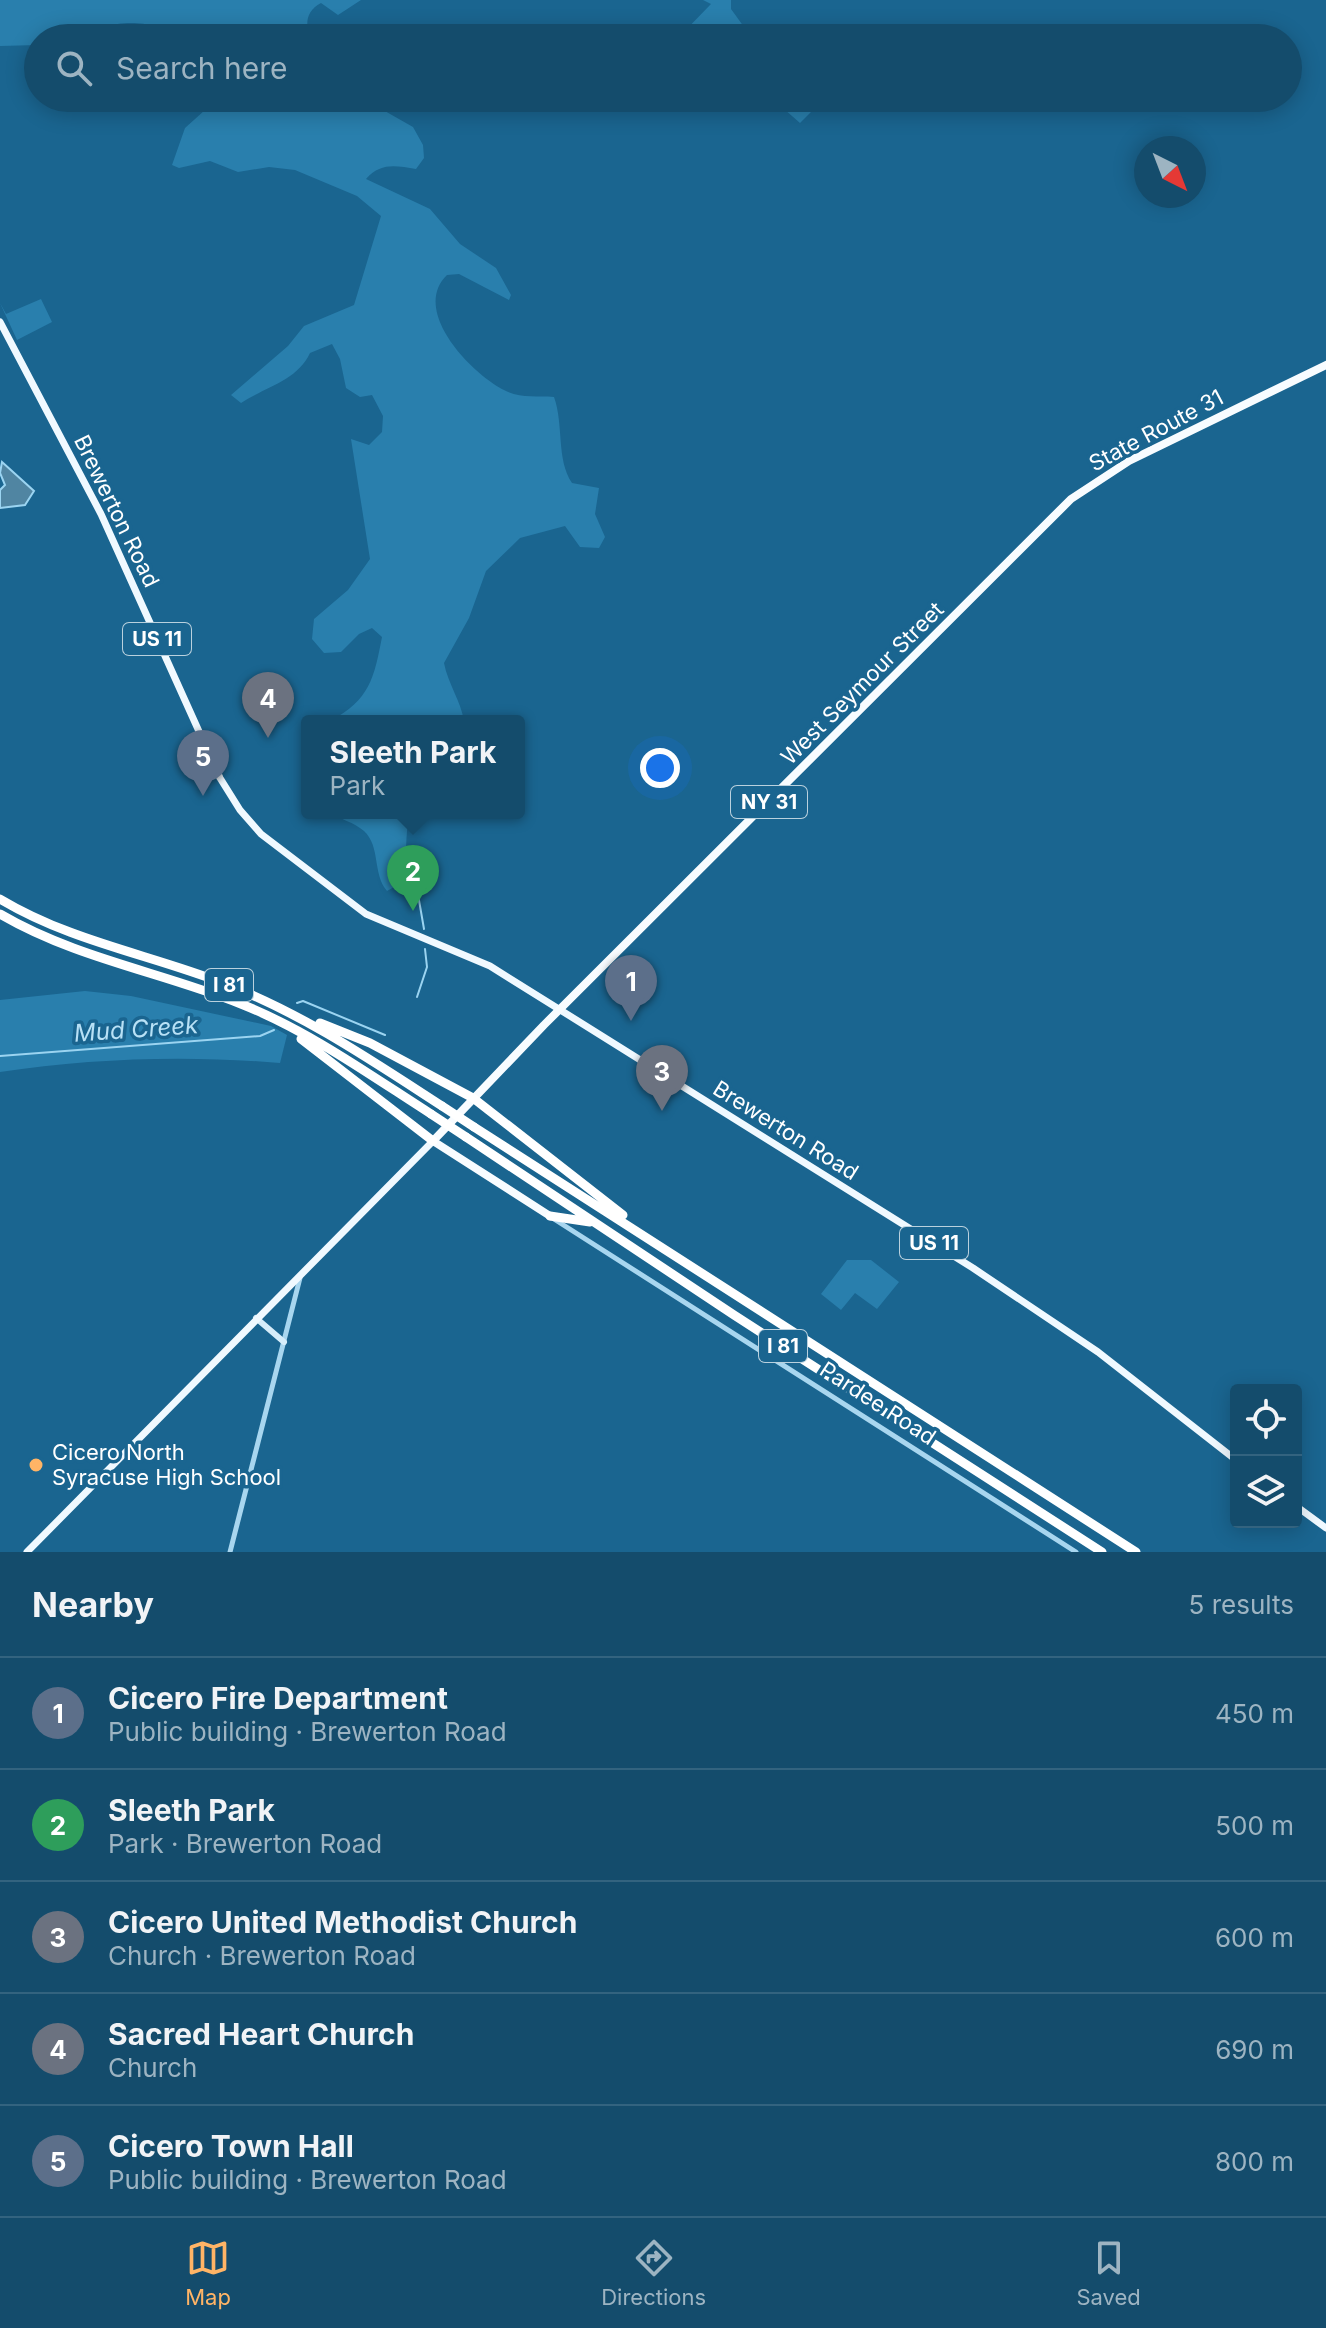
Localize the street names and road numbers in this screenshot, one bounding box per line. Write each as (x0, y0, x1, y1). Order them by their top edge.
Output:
street label: State Route 31 (1084, 384, 1228, 476)
street label: Brewerton Road (69, 431, 165, 591)
street label: West Seymour Street (775, 596, 949, 770)
road number: US 11 (123, 623, 191, 655)
road number: NY 31 (731, 786, 807, 818)
road number: I 81 (205, 969, 253, 1001)
street label: Brewerton Road (709, 1075, 863, 1185)
road number: US 11 (900, 1227, 968, 1259)
road number: I 81 (759, 1330, 807, 1362)
street label: Pardee Road (815, 1356, 941, 1450)

